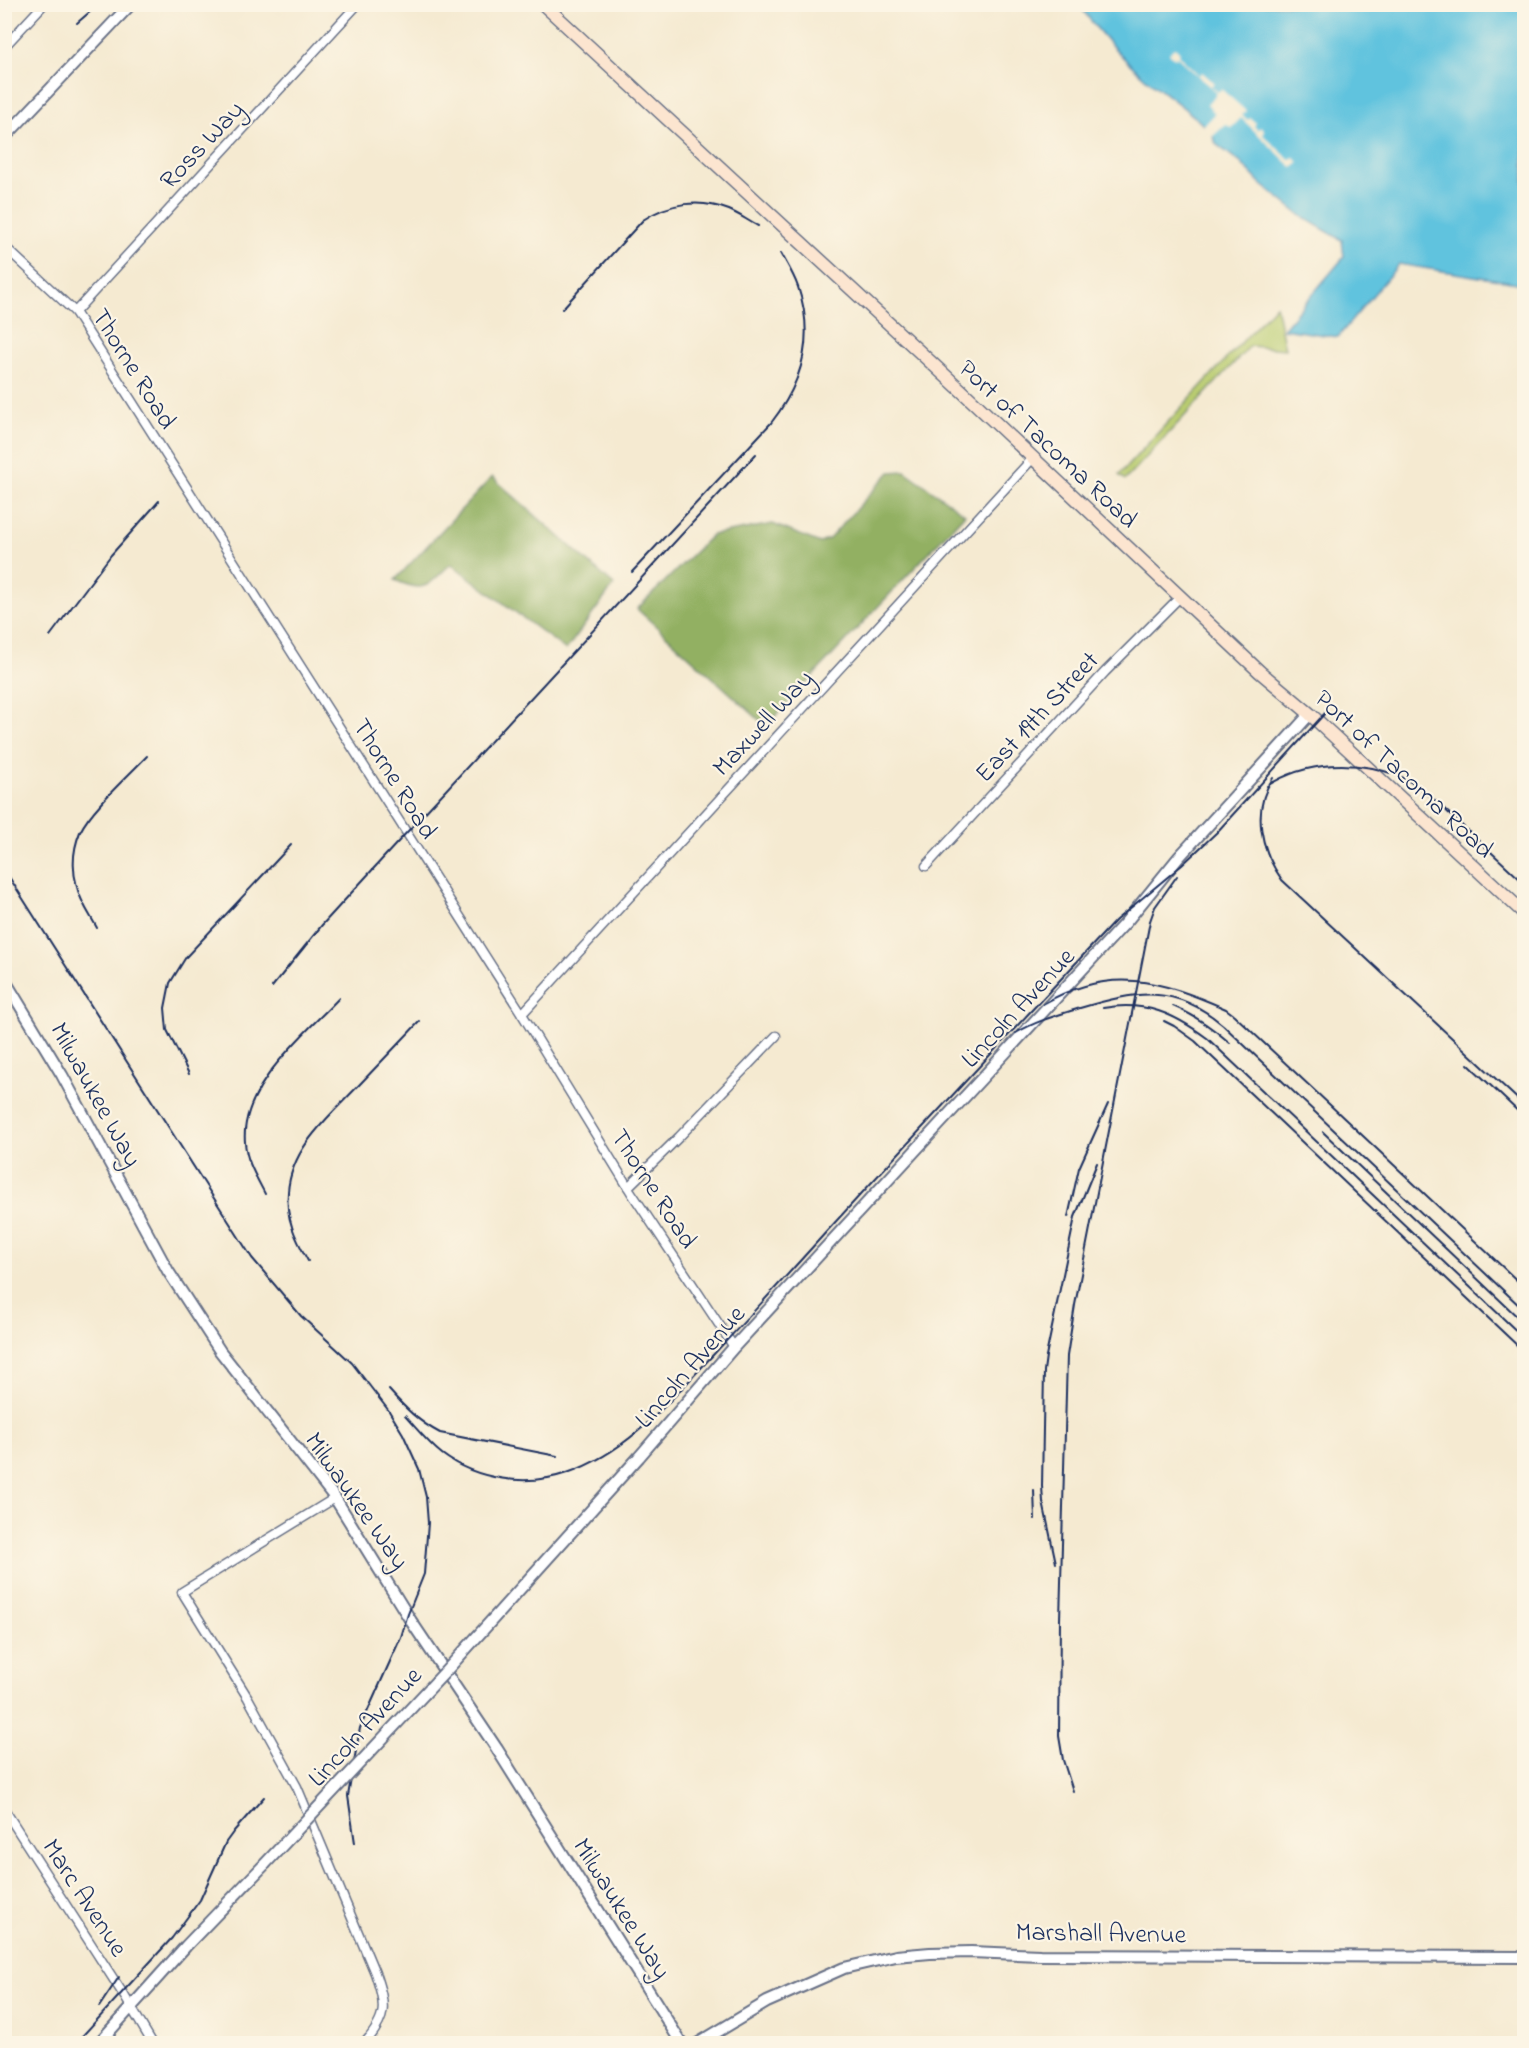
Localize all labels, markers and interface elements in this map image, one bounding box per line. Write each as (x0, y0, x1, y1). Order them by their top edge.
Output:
street label: Ross Way (152, 93, 254, 199)
street label: Thorne Road (80, 302, 185, 438)
street label: Port of Tacoma Road (949, 352, 1146, 539)
street label: East 19th Street (967, 644, 1109, 792)
street label: Maxwell Way (705, 662, 824, 786)
street label: Port of Tacoma Road (1305, 682, 1502, 869)
street label: Thorne Road (341, 712, 446, 848)
street label: Lincoln Avenue (953, 940, 1085, 1078)
street label: Milwaukee Way (39, 1016, 150, 1175)
street label: Thorne Road (599, 1122, 706, 1257)
street label: Lincoln Avenue (627, 1298, 756, 1438)
street label: Milwaukee Way (294, 1425, 417, 1578)
street label: Lincoln Avenue (300, 1659, 432, 1797)
street label: Milwaukee Way (562, 1831, 679, 1988)
street label: Marc Avenue (31, 1832, 136, 1965)
street label: Marshall Avenue (1015, 1915, 1187, 1955)

